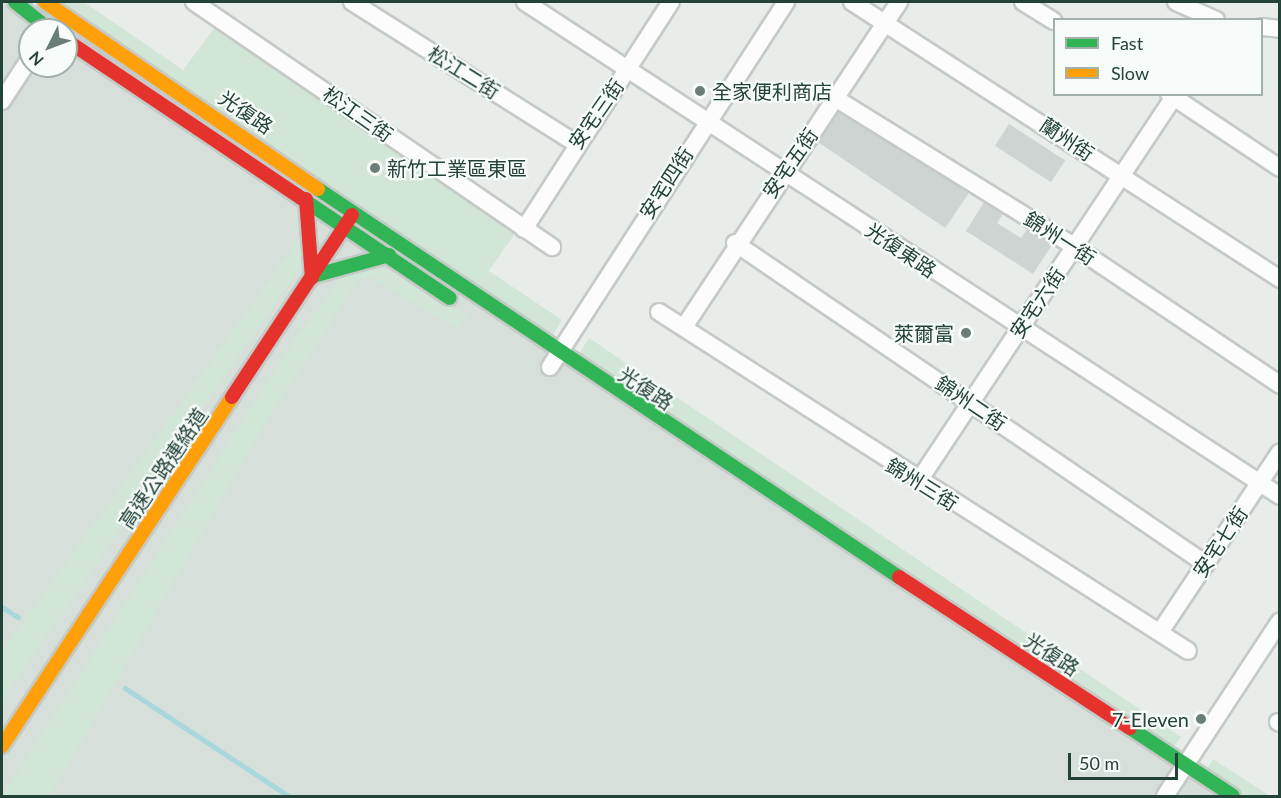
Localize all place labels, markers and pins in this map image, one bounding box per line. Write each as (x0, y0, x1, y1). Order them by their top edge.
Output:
place label: 全家便利商店 (712, 79, 832, 103)
marker: 全家便利商店 (693, 84, 707, 98)
place label: 新竹工業區東區 (387, 156, 527, 180)
marker: 新竹工業區東區 (368, 161, 382, 175)
place label: 萊爾富 (894, 321, 954, 345)
marker: 萊爾富 (959, 326, 973, 340)
place label: 7-Eleven (1112, 707, 1189, 731)
marker: 7-Eleven (1194, 712, 1208, 726)

